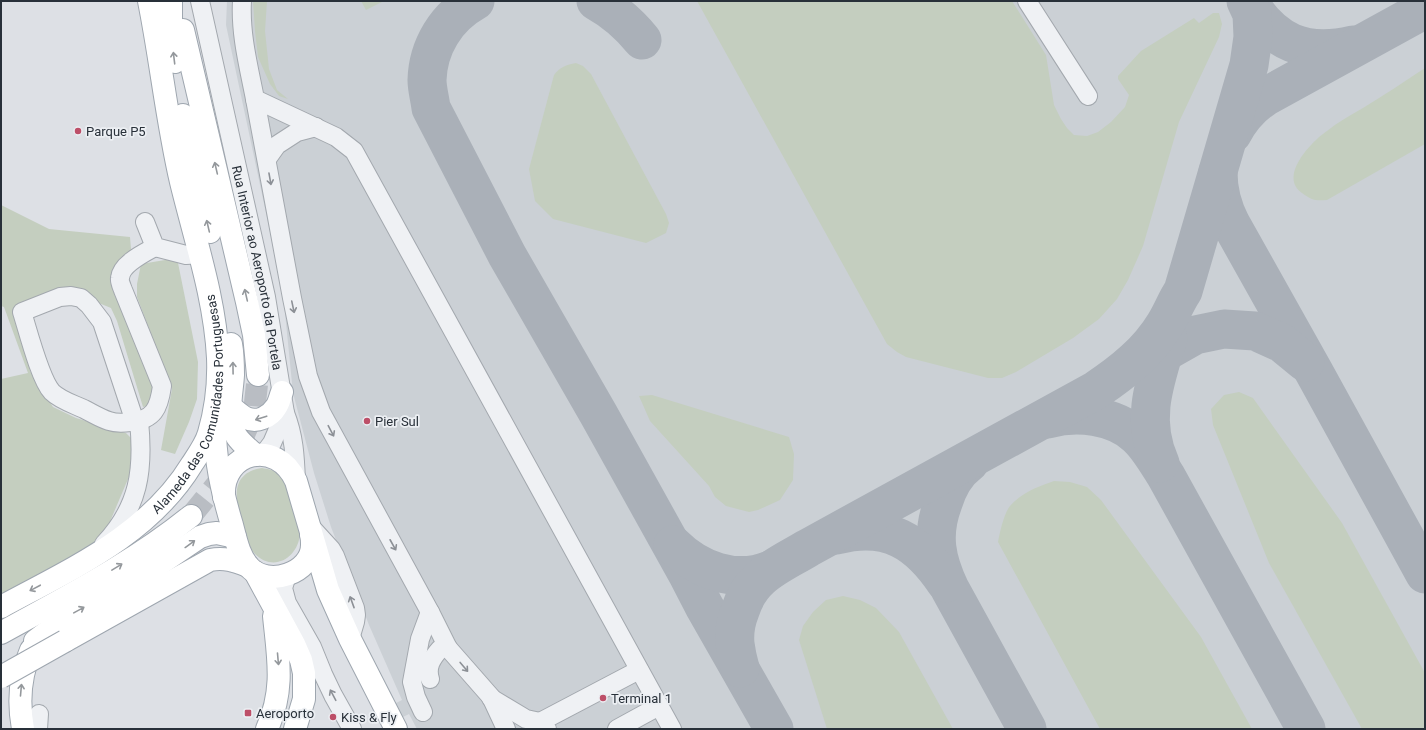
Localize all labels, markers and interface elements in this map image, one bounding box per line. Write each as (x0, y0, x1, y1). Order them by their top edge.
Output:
one-way arrow (170, 52, 178, 65)
place label: Parque P5 (86, 124, 146, 139)
marker: Parque P5 (73, 126, 83, 136)
one-way arrow (211, 162, 219, 175)
street label: Rua Interior ao Aeroporto da Portela (229, 164, 285, 371)
one-way arrow (267, 172, 275, 185)
one-way arrow (204, 220, 212, 233)
one-way arrow (241, 289, 249, 302)
street label: Alameda das Comunidades Portuguesas (149, 293, 226, 517)
one-way arrow (290, 300, 298, 313)
one-way arrow (229, 362, 237, 375)
place label: Pier Sul (375, 414, 419, 429)
one-way arrow (255, 415, 268, 422)
marker: Pier Sul (362, 416, 372, 426)
one-way arrow (328, 425, 335, 437)
one-way arrow (390, 539, 398, 551)
one-way arrow (185, 540, 196, 548)
one-way arrow (111, 562, 123, 570)
one-way arrow (29, 585, 41, 593)
one-way arrow (348, 596, 356, 608)
one-way arrow (73, 606, 85, 614)
one-way arrow (275, 652, 282, 665)
one-way arrow (460, 661, 469, 672)
one-way arrow (17, 684, 24, 697)
one-way arrow (329, 689, 337, 701)
place label: Terminal 1 (611, 691, 672, 706)
marker: Terminal 1 (598, 693, 608, 703)
place label: Aeroporto (256, 706, 314, 721)
marker: Aeroporto (243, 708, 253, 718)
place label: Kiss & Fly (341, 710, 397, 725)
marker: Kiss & Fly (328, 712, 338, 722)

